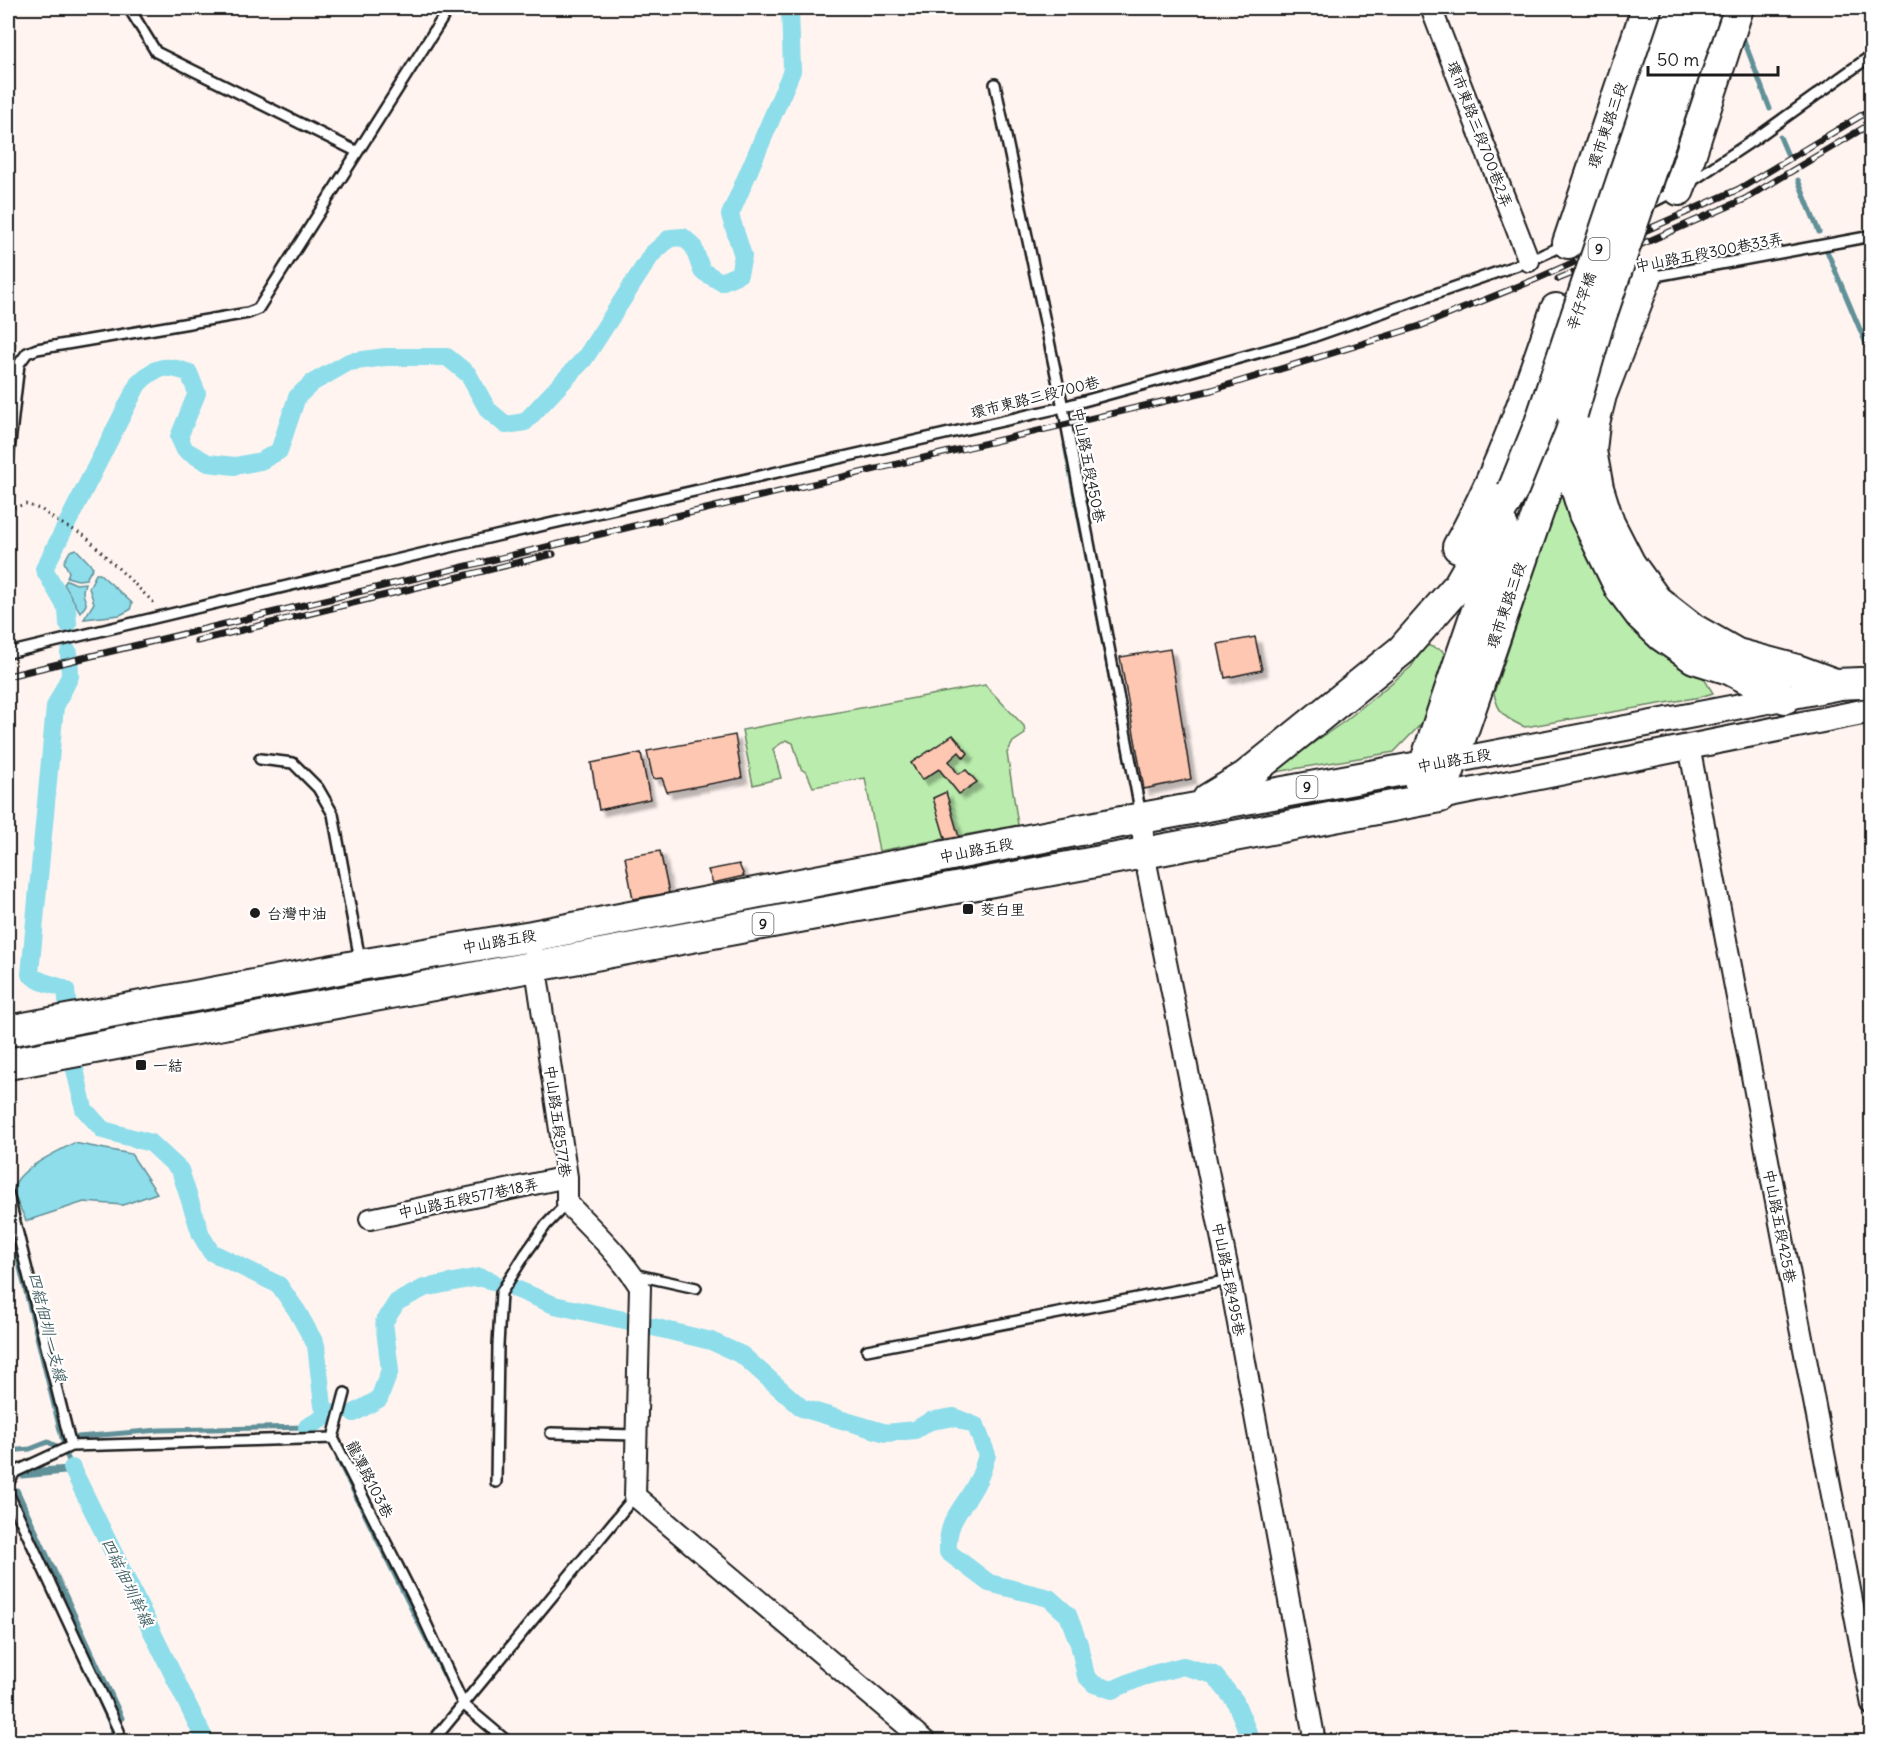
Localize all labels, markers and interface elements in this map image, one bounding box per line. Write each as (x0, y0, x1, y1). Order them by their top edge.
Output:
scale bar (1648, 39, 1778, 77)
text: 50 m (1657, 48, 1699, 71)
street label: 環市東路三段700巷2弄 (1443, 58, 1517, 210)
street label: 環市東路三段 (1583, 79, 1631, 171)
street label: 中山路五段300巷33弄 (1633, 228, 1785, 276)
road number: 9 (1588, 238, 1610, 260)
street label: 辛仔罕橋 (1562, 270, 1600, 332)
street label: 環市東路三段700巷 (969, 372, 1101, 422)
street label: 中山路五段450巷 (1068, 406, 1110, 524)
street label: 環市東路三段 (1482, 559, 1530, 651)
street label: 中山路五段 (1415, 744, 1493, 776)
road number: 9 (1296, 776, 1318, 798)
street label: 中山路五段 (937, 834, 1015, 866)
place label: 茭白里 (980, 900, 1025, 919)
marker: 茭白里 (961, 902, 975, 916)
place label: 台灣中油 (267, 904, 327, 923)
marker: 台灣中油 (248, 906, 262, 920)
road number: 9 (752, 913, 774, 935)
street label: 中山路五段 (460, 925, 538, 957)
place label: 一結 (153, 1056, 183, 1075)
marker: 一結 (134, 1058, 148, 1072)
street label: 中山路五段577巷 (541, 1064, 575, 1178)
street label: 中山路五段425巷 (1760, 1167, 1800, 1285)
street label: 中山路五段577巷18弄 (396, 1174, 540, 1222)
street label: 中山路五段495巷 (1209, 1220, 1249, 1338)
water label: 四結佃圳一支線 (25, 1270, 71, 1385)
street label: 龍潭路103巷 (342, 1437, 398, 1521)
water label: 四結佃圳幹線 (98, 1534, 158, 1630)

